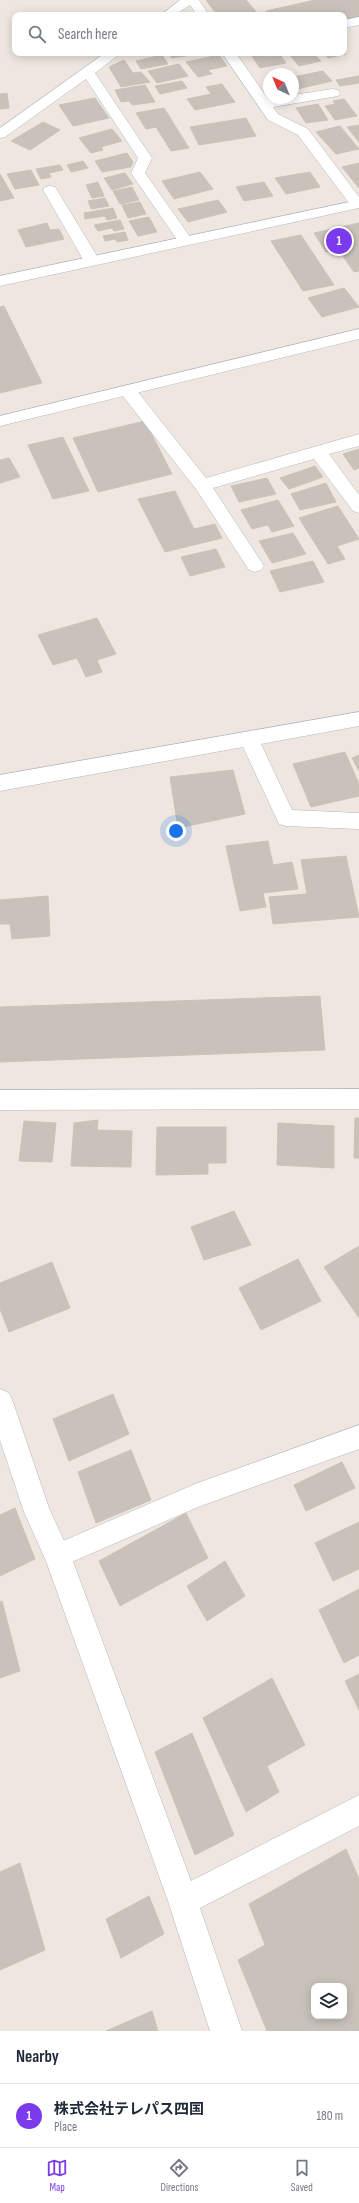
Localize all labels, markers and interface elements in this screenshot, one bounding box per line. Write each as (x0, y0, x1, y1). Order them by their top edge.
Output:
search box (12, 12, 347, 56)
icon: search (26, 23, 48, 45)
text: Search here (58, 25, 118, 44)
north arrow (263, 68, 299, 104)
pin: 1 (326, 226, 352, 256)
your location (166, 821, 186, 841)
map controls (311, 1983, 347, 2019)
button: layers (311, 1983, 347, 2019)
text: Nearby (16, 2047, 59, 2067)
text: 株式会社テレパス四国 (54, 2100, 204, 2119)
text: 1 (26, 2108, 32, 2124)
text: 180 m (317, 2108, 343, 2124)
text: Place (54, 2119, 77, 2135)
tab: Map (46, 2157, 68, 2194)
tab: Directions (161, 2157, 198, 2194)
tab: Saved (291, 2157, 313, 2194)

